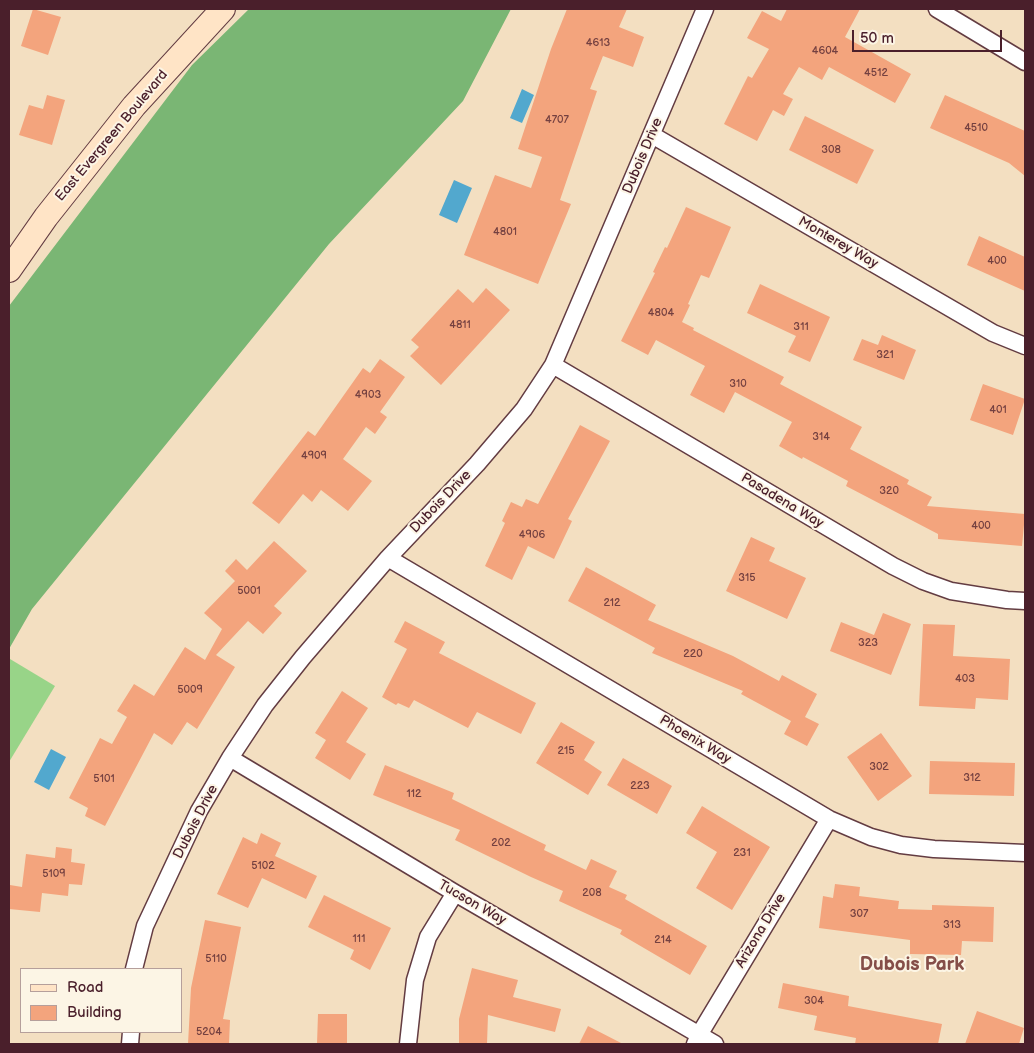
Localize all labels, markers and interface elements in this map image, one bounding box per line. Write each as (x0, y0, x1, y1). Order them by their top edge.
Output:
scale bar (854, 20, 1004, 52)
text: 50 m (860, 29, 894, 48)
house number: 4613 (586, 36, 610, 50)
house number: 4604 (812, 44, 838, 58)
house number: 4512 (864, 66, 888, 80)
street label: East Evergreen Boulevard (52, 67, 172, 205)
house number: 4707 (545, 113, 569, 127)
street label: Dubois Drive (619, 116, 667, 196)
house number: 4510 (964, 121, 988, 135)
house number: 308 (821, 143, 841, 157)
street label: Monterey Way (795, 213, 881, 273)
house number: 4801 (493, 225, 517, 239)
house number: 400 (987, 254, 1007, 268)
house number: 4804 (648, 306, 674, 320)
house number: 4811 (449, 318, 471, 332)
house number: 311 (793, 320, 809, 334)
house number: 321 (876, 348, 894, 362)
house number: 310 (729, 377, 747, 391)
house number: 4903 (355, 388, 381, 402)
house number: 401 (989, 403, 1007, 417)
house number: 314 (812, 430, 830, 444)
house number: 4909 (301, 449, 327, 463)
street label: Dubois Drive (407, 467, 475, 537)
street label: Pasadena Way (738, 470, 826, 532)
house number: 320 (879, 484, 899, 498)
house number: 400 (971, 519, 991, 533)
house number: 4906 (519, 528, 545, 542)
house number: 315 (738, 571, 756, 585)
house number: 5001 (237, 584, 261, 598)
house number: 212 (603, 596, 621, 610)
house number: 323 (858, 636, 878, 650)
house number: 220 (683, 647, 703, 661)
house number: 403 (955, 672, 975, 686)
house number: 5009 (177, 683, 203, 697)
street label: Phoenix Way (656, 712, 734, 768)
house number: 215 (558, 744, 574, 758)
house number: 302 (869, 760, 889, 774)
house number: 312 (963, 771, 981, 785)
house number: 5101 (93, 772, 115, 786)
house number: 223 (630, 779, 650, 793)
street label: Dubois Drive (170, 782, 222, 862)
house number: 112 (406, 787, 422, 801)
house number: 202 (491, 836, 511, 850)
house number: 231 (733, 846, 751, 860)
house number: 5102 (251, 859, 275, 873)
house number: 5109 (42, 867, 66, 881)
street label: Tucson Way (435, 877, 509, 929)
house number: 208 (582, 886, 602, 900)
street label: Arizona Drive (732, 891, 790, 971)
house number: 307 (850, 907, 868, 921)
house number: 313 (943, 918, 961, 932)
house number: 111 (353, 932, 365, 946)
house number: 214 (654, 933, 672, 947)
house number: 5110 (205, 952, 227, 966)
district label: Dubois Park (860, 954, 964, 976)
legend (20, 968, 182, 1033)
text: Road (67, 978, 103, 997)
house number: 304 (804, 994, 824, 1008)
text: Building (67, 1003, 122, 1022)
house number: 5204 (196, 1025, 222, 1039)

